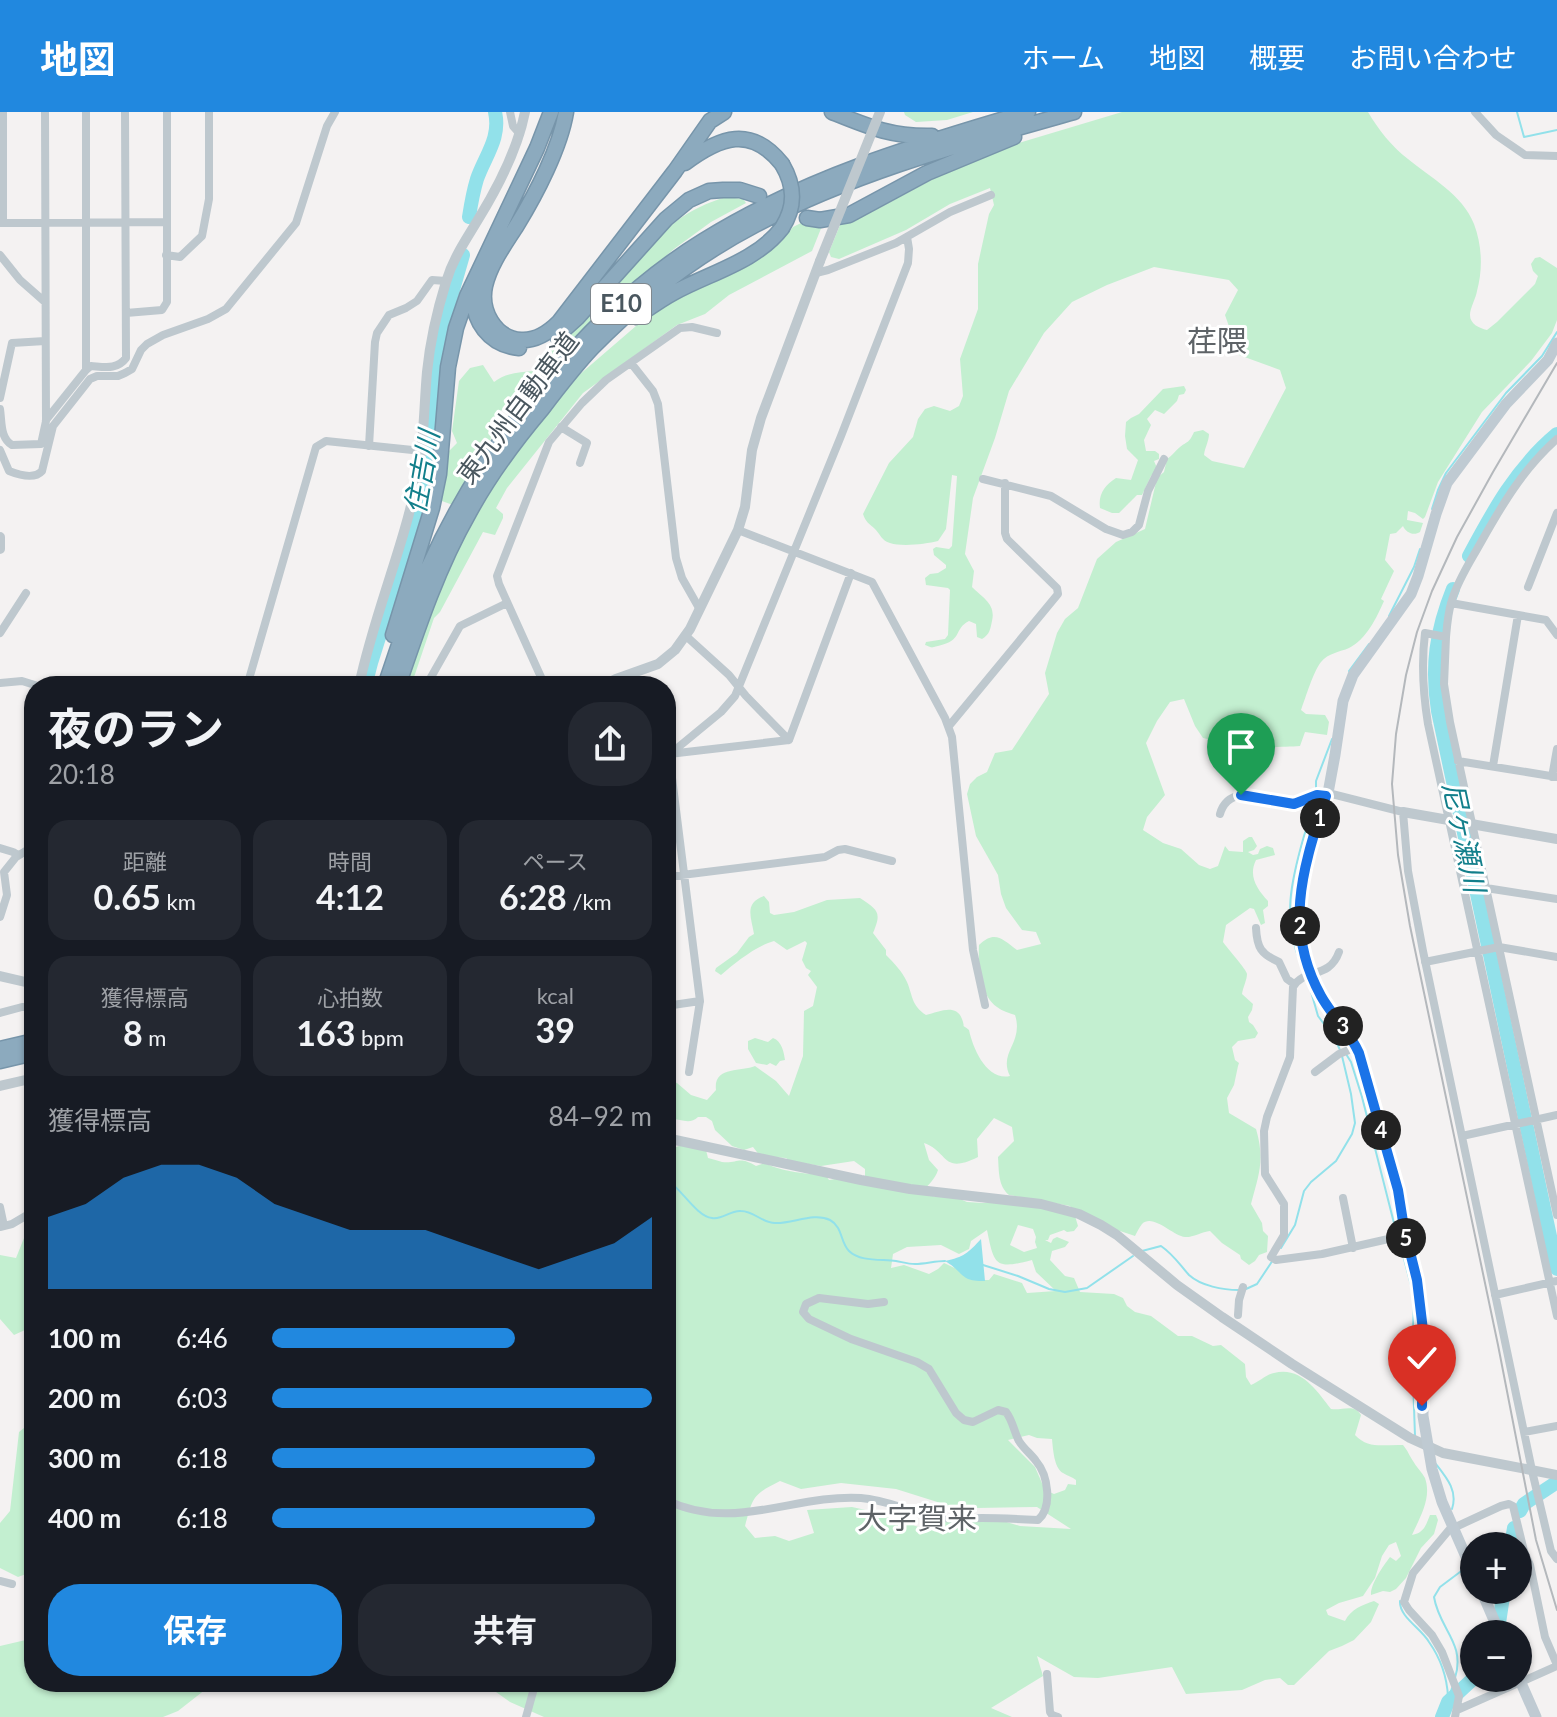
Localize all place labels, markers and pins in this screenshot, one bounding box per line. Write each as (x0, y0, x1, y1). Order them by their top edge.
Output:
pin (1207, 713, 1275, 795)
pin: 1 (1300, 798, 1340, 838)
pin: 2 (1280, 906, 1320, 946)
pin: 3 (1323, 1006, 1363, 1046)
pin: 4 (1361, 1110, 1401, 1150)
pin: 5 (1386, 1218, 1426, 1258)
pin (1388, 1324, 1456, 1406)

